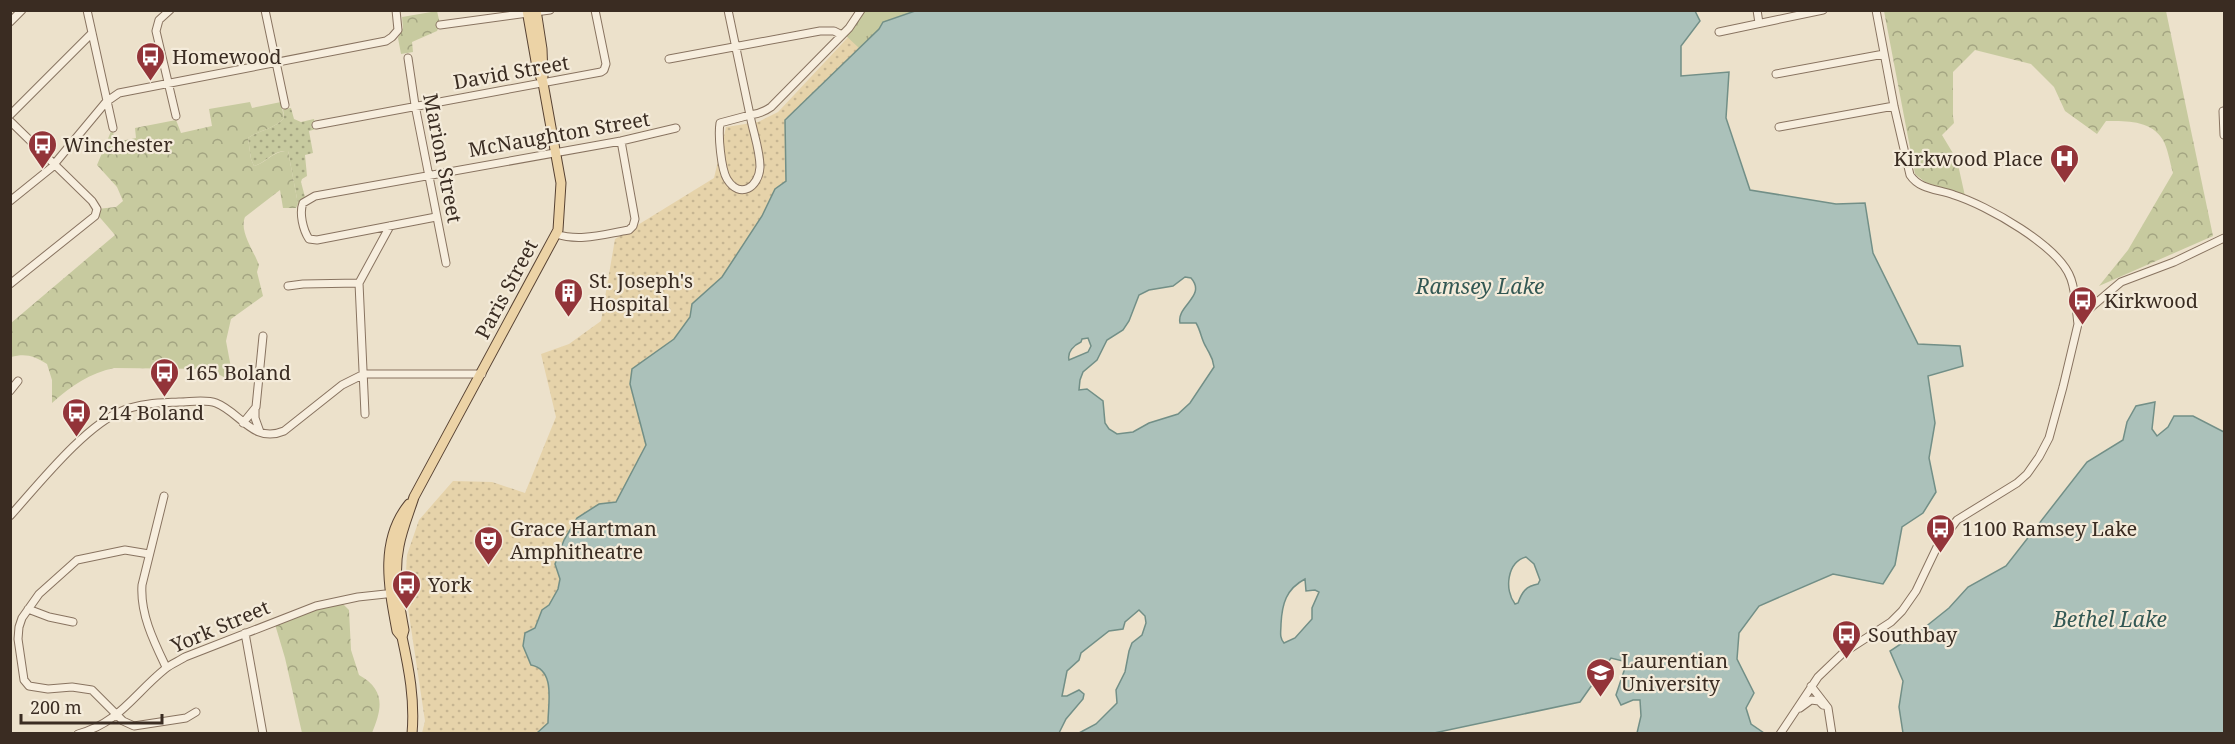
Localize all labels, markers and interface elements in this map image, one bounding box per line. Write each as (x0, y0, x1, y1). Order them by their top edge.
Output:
bus stop icon: Homewood (135, 40, 167, 82)
place label: Homewood (172, 43, 282, 70)
street label: David Street (451, 49, 571, 95)
street label: Marion Street (417, 91, 469, 225)
street label: McNaughton Street (466, 105, 652, 163)
bus stop icon: Winchester (26, 128, 58, 170)
place label: Winchester (63, 131, 173, 158)
hospital icon: Kirkwood Place (2048, 142, 2080, 184)
place label: Kirkwood Place (1894, 145, 2043, 172)
street label: Paris Street (468, 234, 544, 344)
place label: St. Joseph's Hospital (589, 267, 693, 317)
water label: Ramsey Lake (1415, 272, 1544, 300)
building icon: St. Joseph's Hospital (552, 276, 584, 318)
bus stop icon: Kirkwood (2067, 284, 2099, 326)
place label: Kirkwood (2104, 287, 2198, 314)
bus stop icon: 165 Boland (148, 356, 180, 398)
place label: 165 Boland (185, 359, 291, 386)
bus stop icon: 214 Boland (61, 396, 93, 438)
place label: 214 Boland (98, 399, 204, 426)
bus stop icon: 1100 Ramsey Lake (1925, 512, 1957, 554)
place label: Grace Hartman Amphitheatre (510, 515, 657, 565)
place label: 1100 Ramsey Lake (1962, 515, 2137, 542)
theatre icon: Grace Hartman Amphitheatre (473, 524, 505, 566)
bus stop icon: York (391, 568, 423, 610)
place label: York (427, 571, 472, 598)
street label: York Street (166, 593, 273, 659)
water label: Bethel Lake (2052, 605, 2167, 633)
bus stop icon: Southbay (1831, 618, 1863, 660)
place label: Southbay (1868, 621, 1958, 648)
place label: Laurentian University (1621, 647, 1728, 697)
school or university icon: Laurentian University (1584, 656, 1616, 698)
scale bar (21, 687, 162, 725)
text: 200 m (30, 695, 82, 719)

